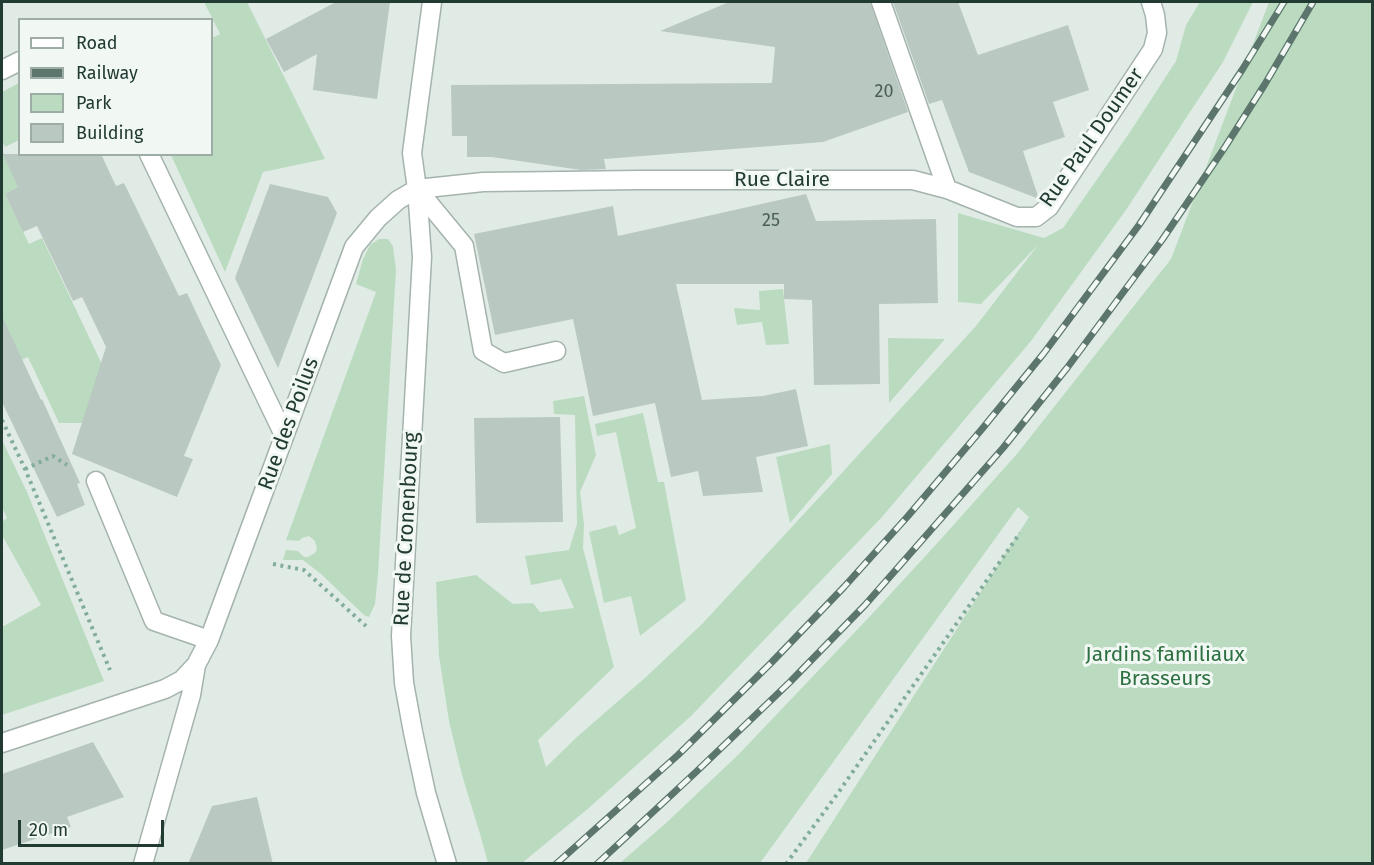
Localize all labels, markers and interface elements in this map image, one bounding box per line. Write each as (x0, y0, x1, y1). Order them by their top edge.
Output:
legend (18, 18, 213, 156)
text: Road (76, 32, 118, 54)
text: Railway (76, 62, 138, 84)
street label: Rue Paul Doumer (1035, 64, 1149, 212)
house number: 20 (875, 81, 893, 103)
text: Park (76, 92, 111, 114)
text: Building (76, 122, 143, 144)
street label: Rue Claire (734, 167, 830, 193)
house number: 25 (762, 210, 780, 232)
street label: Rue des Poilus (253, 354, 325, 494)
street label: Rue de Cronenbourg (389, 431, 425, 627)
park label: Jardins familiaux Brasseurs (1085, 642, 1245, 692)
scale bar (21, 808, 166, 846)
text: 20 m (29, 819, 68, 841)

